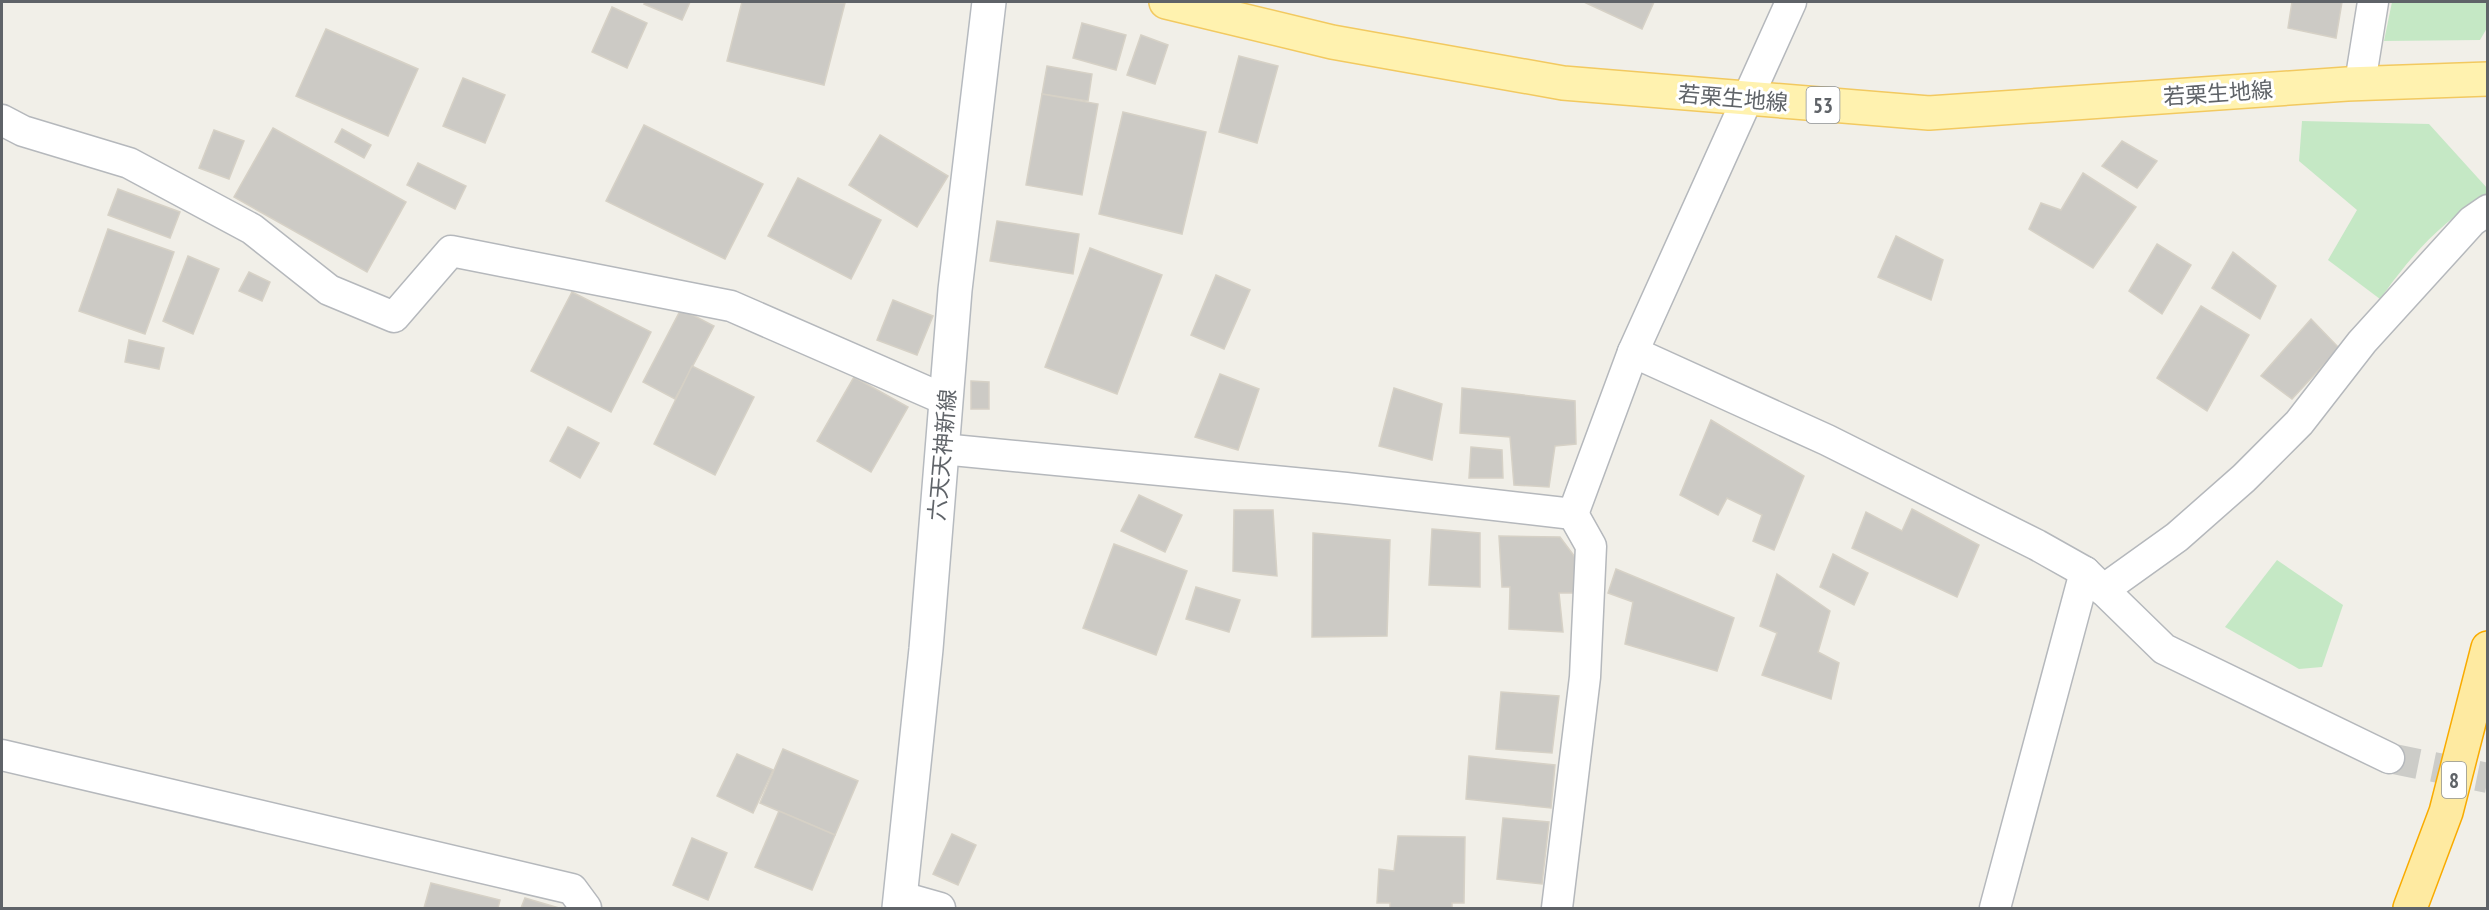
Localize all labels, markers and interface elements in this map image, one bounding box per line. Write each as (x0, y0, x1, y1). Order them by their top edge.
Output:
street label: 若栗生地線 (2162, 75, 2274, 111)
street label: 若栗生地線 (1677, 79, 1789, 117)
road number: 53 (1806, 87, 1840, 123)
street label: 六天天神新線 (922, 388, 962, 522)
road number: 8 (2442, 762, 2466, 798)

